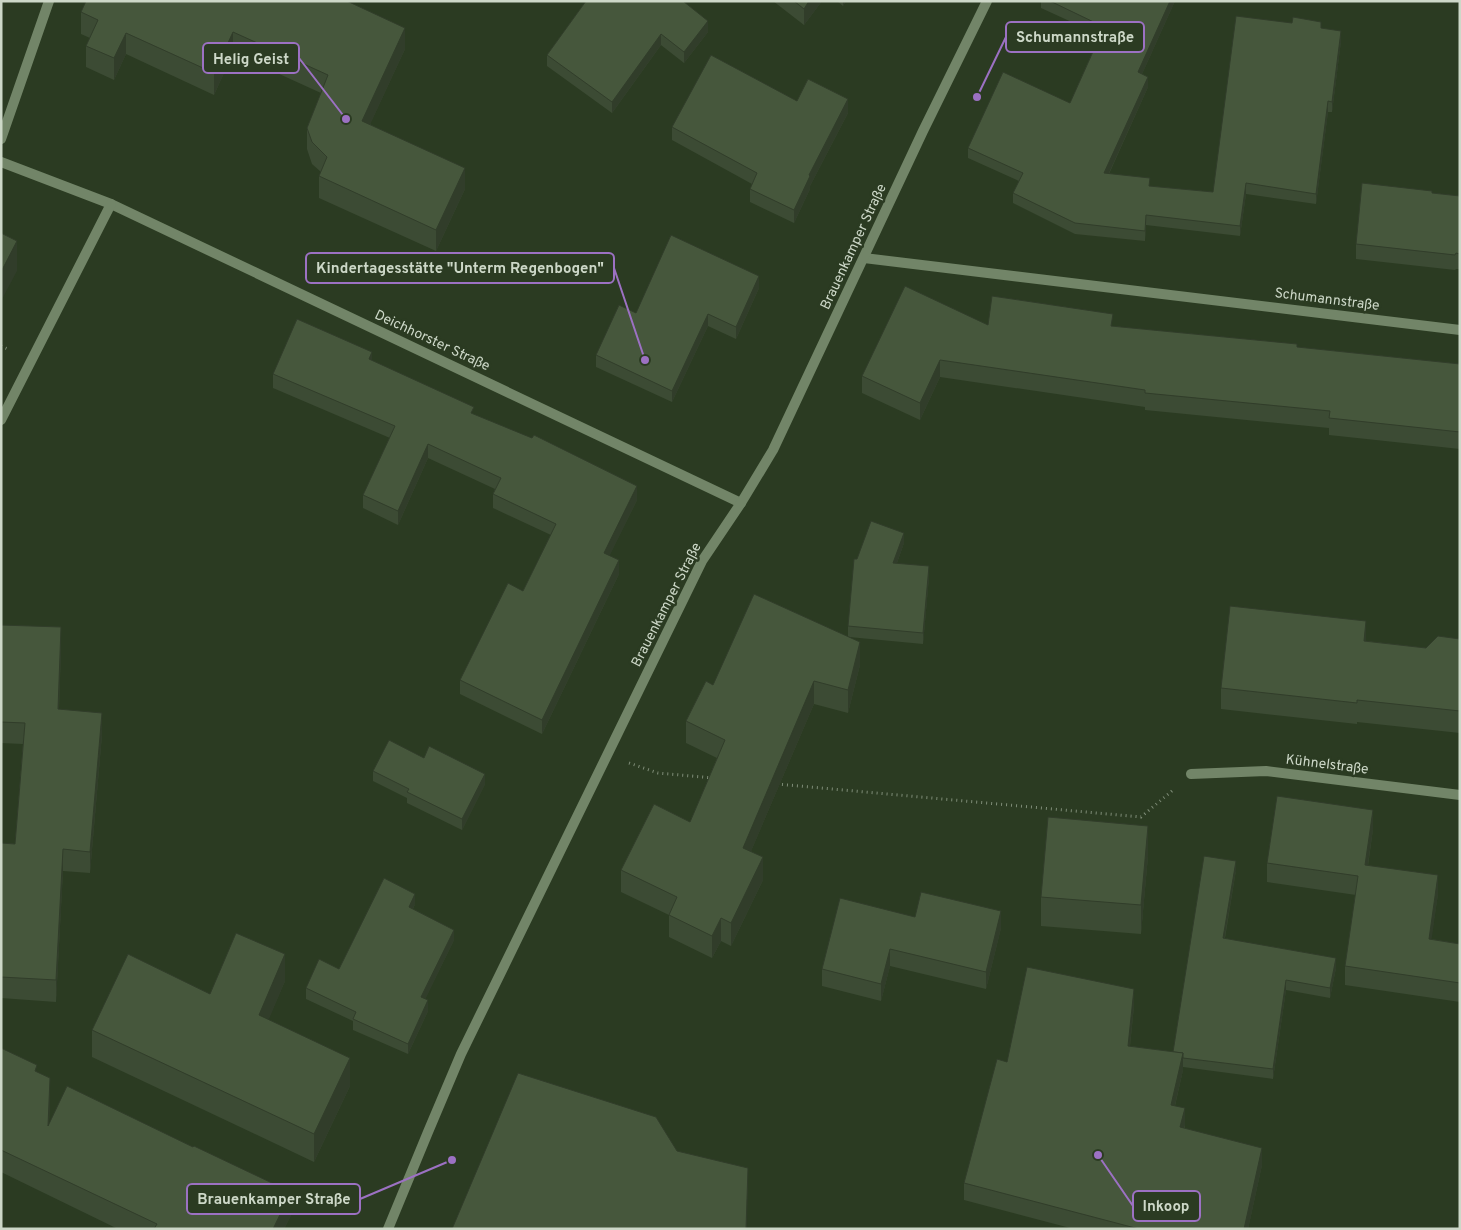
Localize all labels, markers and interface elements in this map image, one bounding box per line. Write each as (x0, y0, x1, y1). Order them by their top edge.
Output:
callout: Schumannstraße (1006, 22, 1144, 52)
text: Schumannstraße (1016, 29, 1134, 48)
callout: Helig Geist (203, 43, 299, 73)
text: Helig Geist (213, 51, 289, 70)
street label: Brauenkamper Straße (817, 181, 891, 313)
callout: Kindertagesstätte "Unterm Regenbogen" (306, 253, 614, 283)
text: Kindertagesstätte "Unterm Regenbogen" (316, 260, 604, 279)
street label: Schumannstraße (1274, 285, 1380, 315)
street label: Deichhorster Straße (372, 307, 492, 375)
street label: Brauenkamper Straße (628, 540, 706, 670)
street label: Kühnelstraße (1285, 751, 1369, 779)
callout: Brauenkamper Straße (187, 1184, 360, 1214)
text: Brauenkamper Straße (197, 1191, 351, 1210)
callout: Inkoop (1133, 1191, 1200, 1221)
text: Inkoop (1143, 1198, 1189, 1217)

